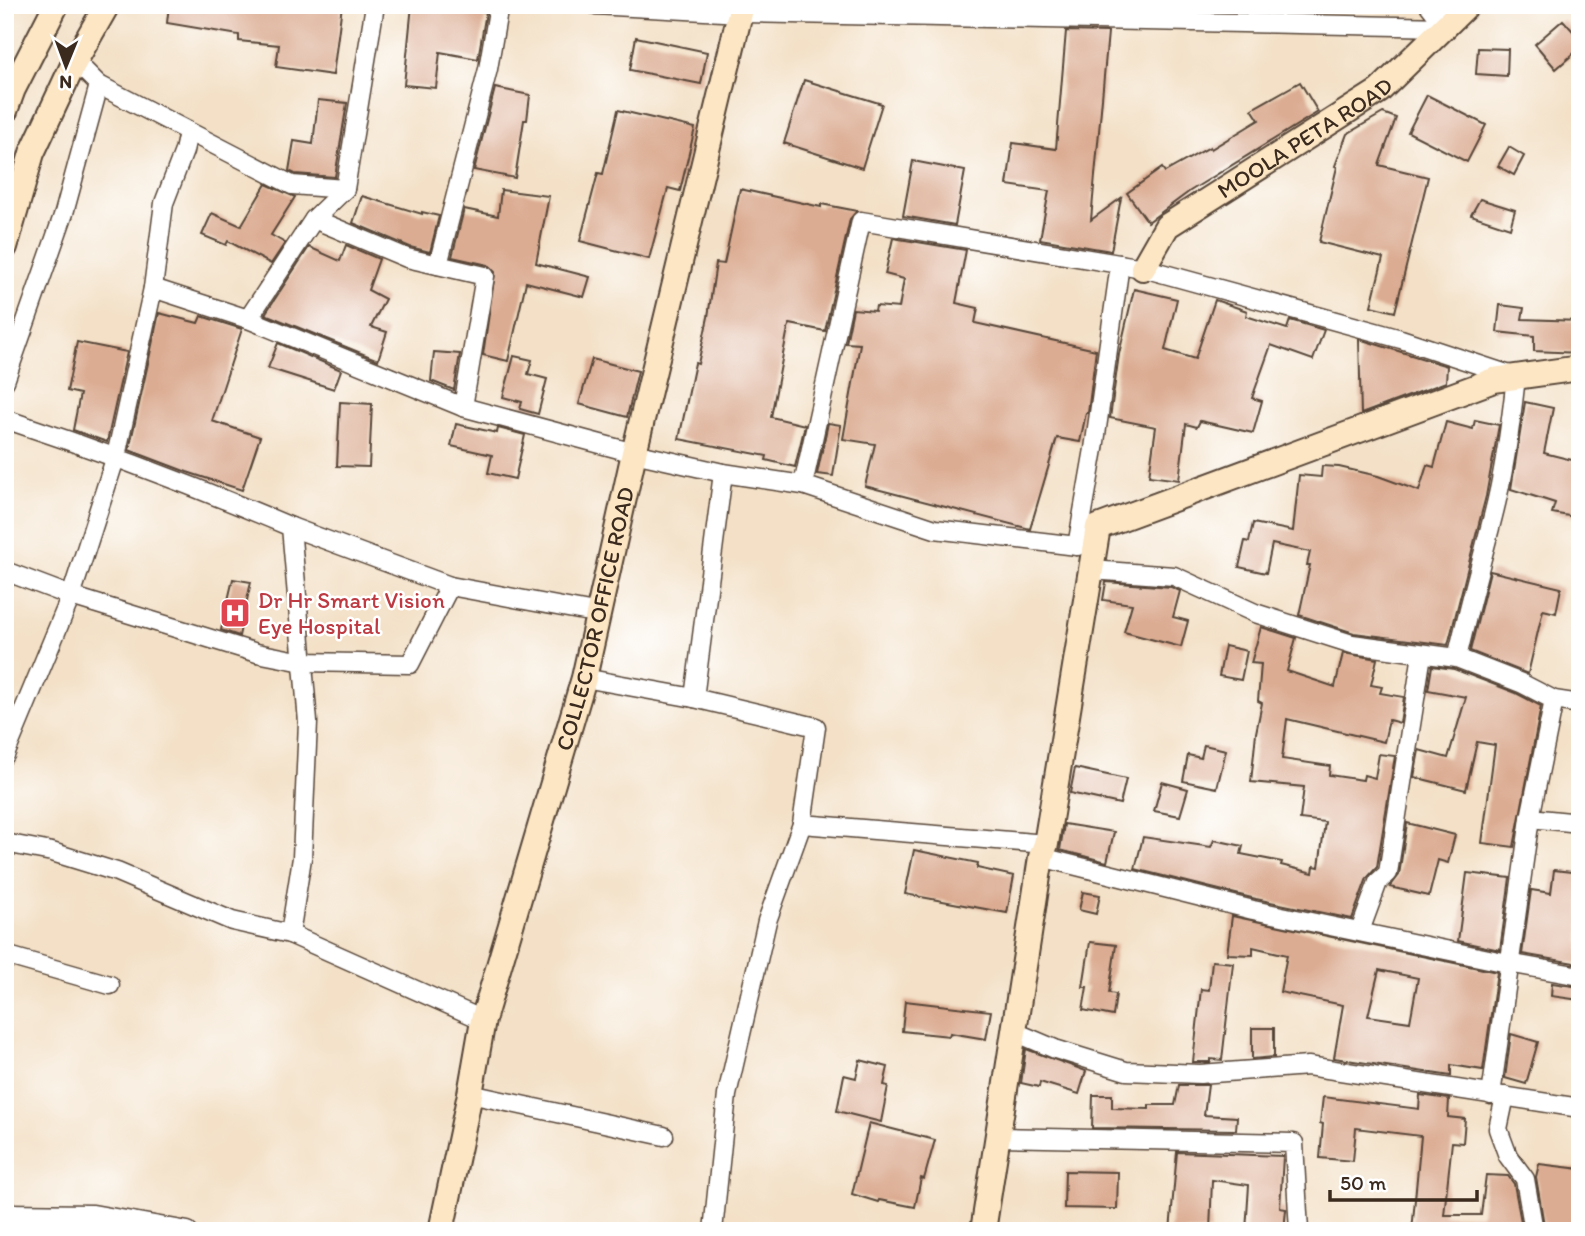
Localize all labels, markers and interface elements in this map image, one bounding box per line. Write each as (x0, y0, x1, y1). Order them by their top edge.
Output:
north arrow (32, 32, 102, 102)
text: N (59, 71, 72, 94)
street label: MOOLA PETA ROAD (1212, 71, 1399, 204)
street label: COLLECTOR OFFICE ROAD (549, 484, 640, 754)
place label: Dr Hr Smart Vision Eye Hospital (258, 586, 445, 640)
hospital icon: Dr Hr Smart Vision Eye Hospital (218, 596, 252, 630)
scale bar (1330, 1159, 1476, 1203)
text: 50 m (1340, 1170, 1387, 1195)

